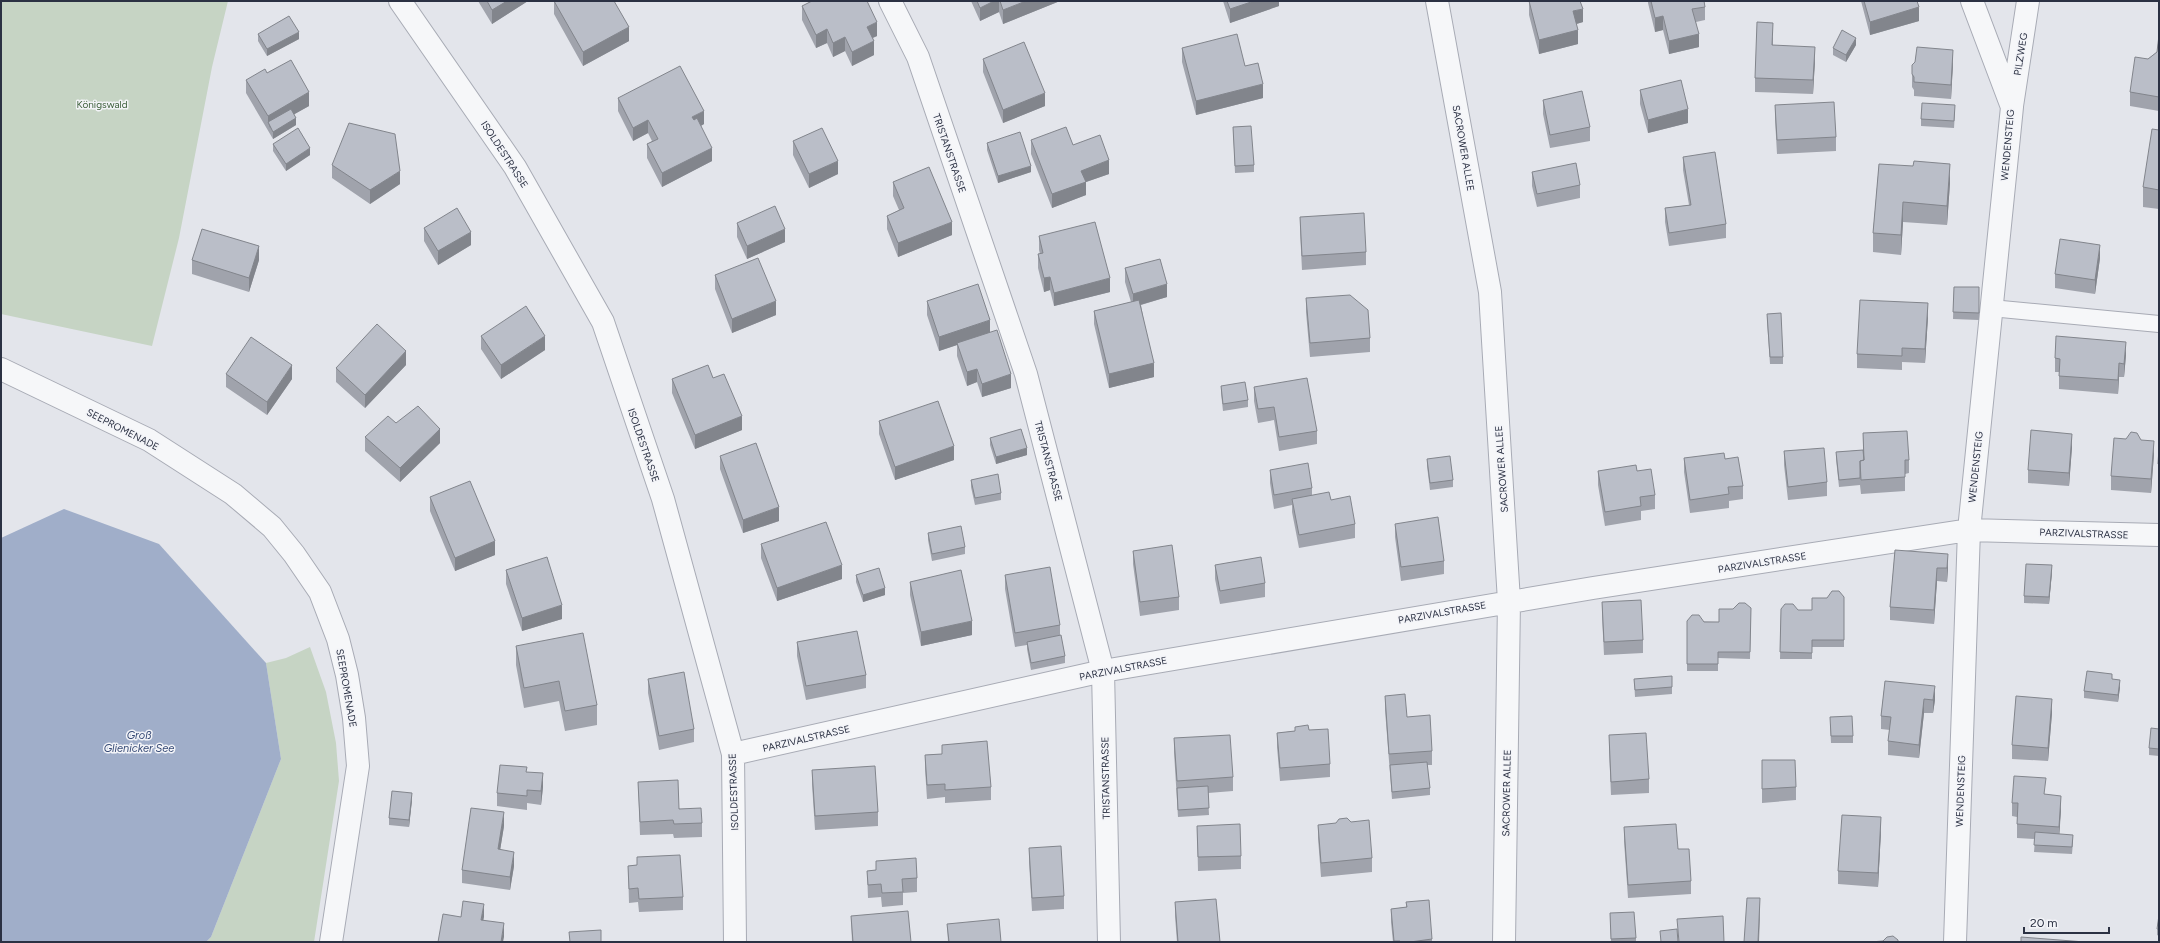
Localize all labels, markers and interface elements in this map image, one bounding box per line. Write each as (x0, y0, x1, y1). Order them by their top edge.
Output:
street label: PILZWEG (2011, 31, 2030, 76)
park label: Königswald (76, 98, 128, 111)
street label: SACROWER ALLEE (1450, 104, 1477, 192)
street label: WENDENSTEIG (1998, 108, 2017, 181)
street label: TRISTANSTRASSE (930, 112, 969, 195)
street label: ISOLDESTRASSE (478, 118, 531, 190)
street label: SEEPROMENADE (84, 406, 161, 453)
street label: ISOLDESTRASSE (625, 406, 662, 484)
street label: TRISTANSTRASSE (1032, 419, 1066, 503)
street label: SACROWER ALLEE (1492, 425, 1511, 513)
street label: WENDENSTEIG (1965, 430, 1986, 503)
street label: PARZIVALSTRASSE (2039, 525, 2129, 542)
street label: PARZIVALSTRASSE (1717, 549, 1807, 576)
street label: PARZIVALSTRASSE (1397, 598, 1487, 627)
street label: SEEPROMENADE (333, 648, 360, 728)
street label: PARZIVALSTRASSE (1078, 654, 1168, 683)
street label: PARZIVALSTRASSE (761, 722, 851, 755)
water label: Groß Glienicker See (104, 729, 174, 755)
street label: TRISTANSTRASSE (1098, 736, 1113, 820)
street label: SACROWER ALLEE (1499, 749, 1514, 837)
street label: ISOLDESTRASSE (726, 753, 741, 831)
street label: WENDENSTEIG (1953, 755, 1968, 827)
scale bar (2024, 909, 2109, 935)
text: 20 m (2030, 916, 2058, 930)

